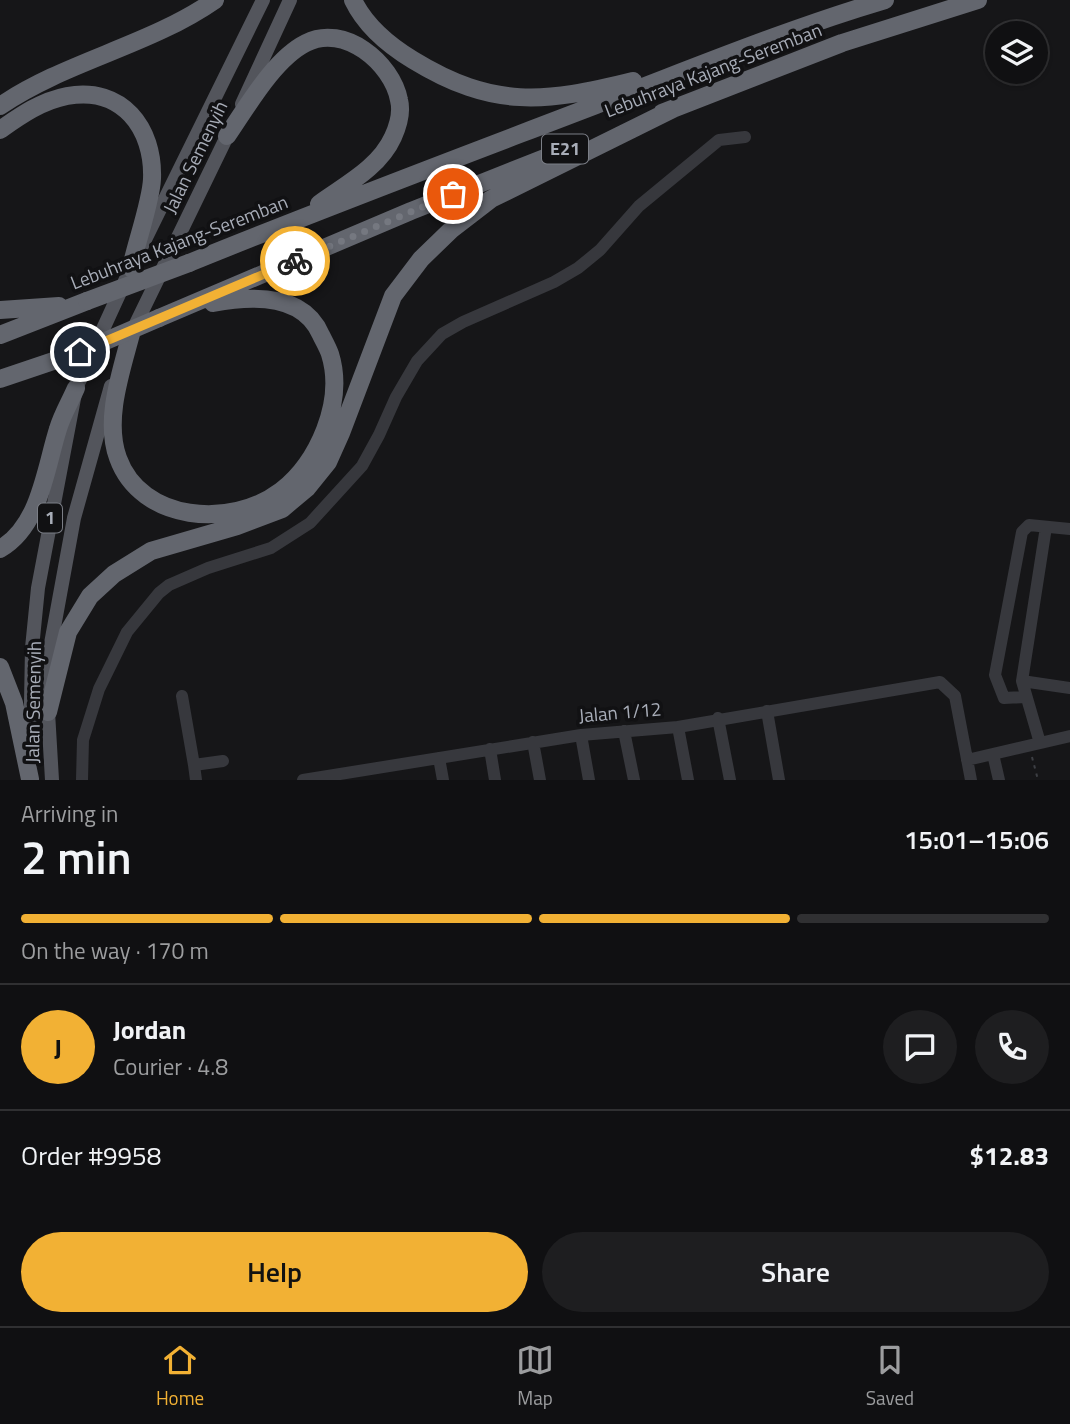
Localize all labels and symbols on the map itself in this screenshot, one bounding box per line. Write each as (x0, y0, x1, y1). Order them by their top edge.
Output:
street label: Lebuhraya Kajang-Seremban (600, 15, 826, 124)
street label: Jalan Semenyih (155, 95, 234, 218)
road number: E21 (542, 134, 588, 164)
pin (423, 164, 483, 224)
street label: Lebuhraya Kajang-Seremban (66, 187, 292, 296)
courier (260, 226, 330, 296)
pin (50, 322, 110, 382)
road number: 1 (38, 504, 62, 532)
street label: Jalan Semenyih (17, 641, 48, 763)
street label: Jalan 1/12 (577, 693, 663, 730)

